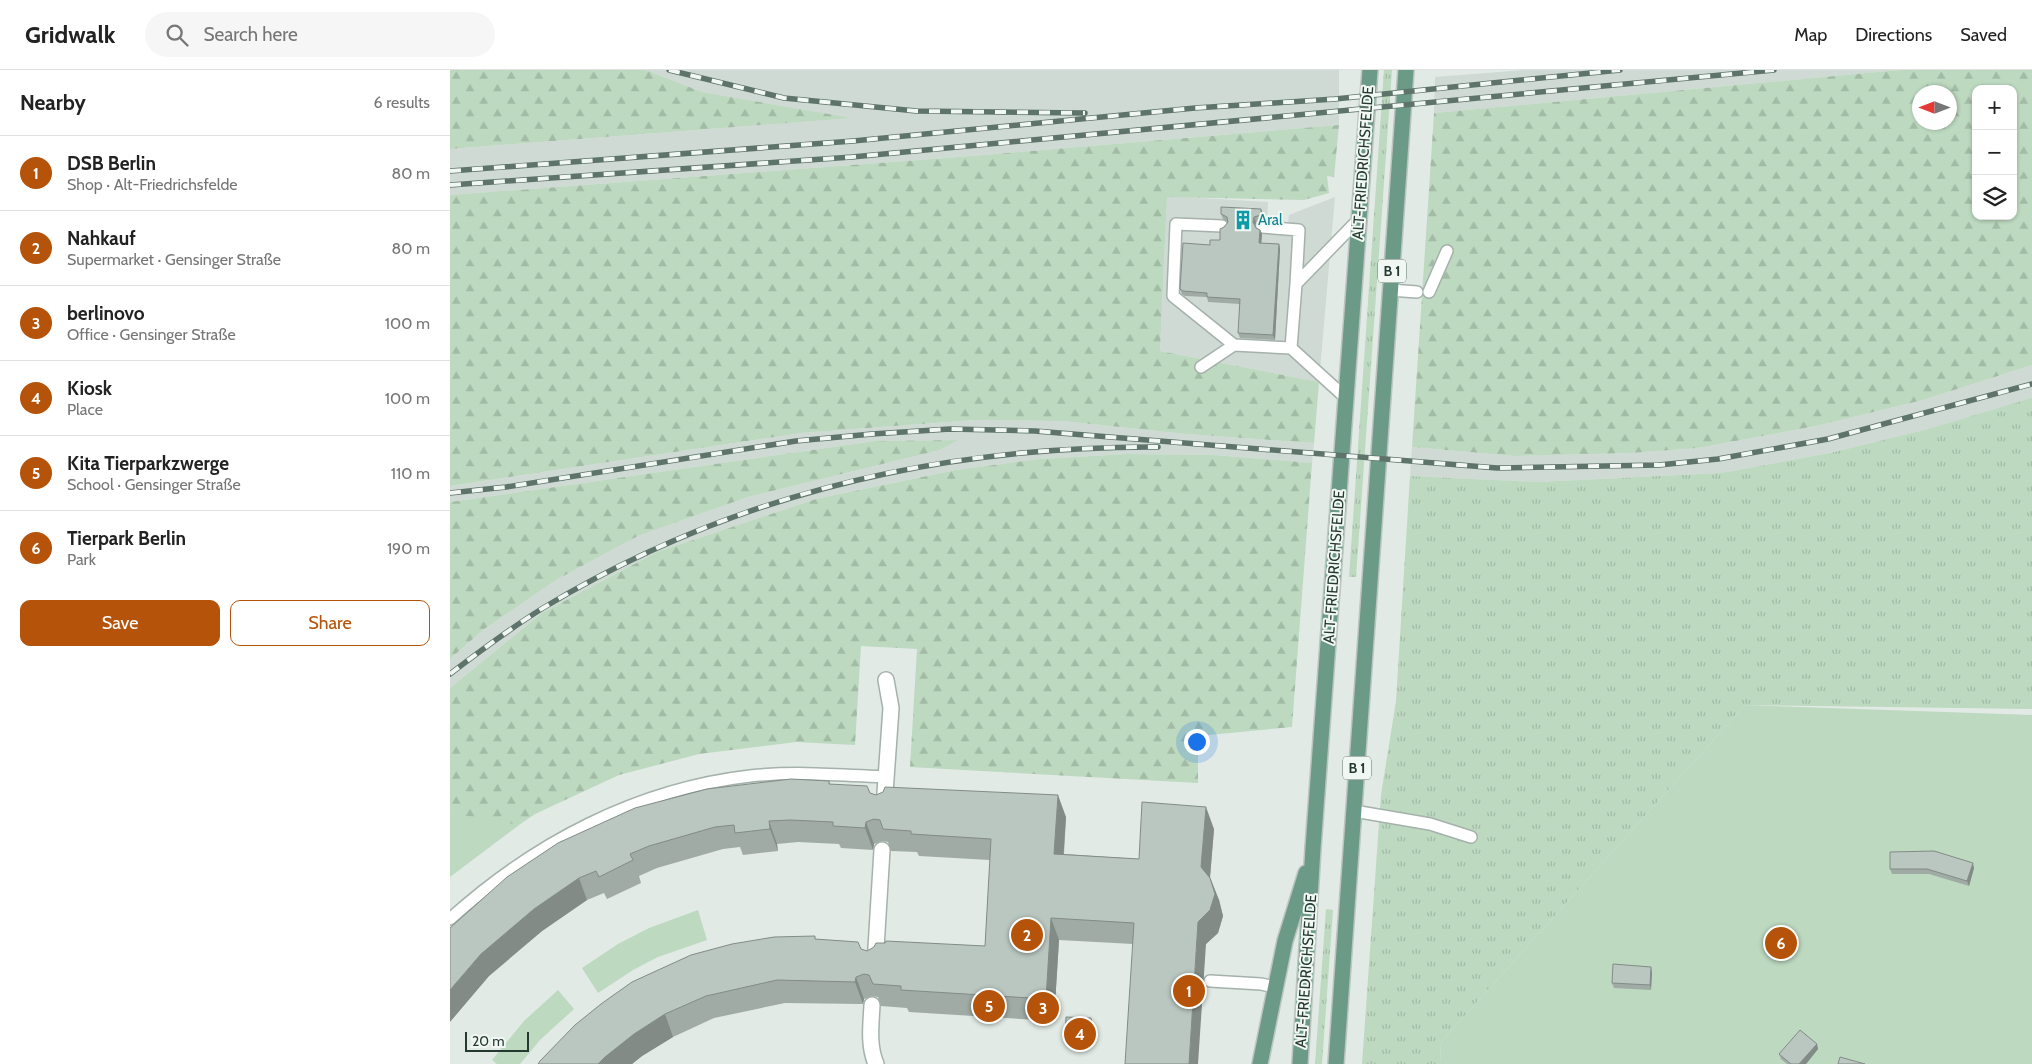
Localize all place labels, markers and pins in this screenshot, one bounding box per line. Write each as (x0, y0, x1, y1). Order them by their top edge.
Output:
building icon: Aral (1232, 209, 1254, 231)
place label: Aral (1258, 211, 1283, 229)
pin: 2 (1011, 916, 1043, 954)
pin: 6 (1765, 924, 1797, 962)
pin: 1 (1173, 972, 1205, 1010)
pin: 5 (973, 987, 1005, 1025)
pin: 3 (1027, 989, 1059, 1027)
pin: 4 (1064, 1015, 1096, 1053)

